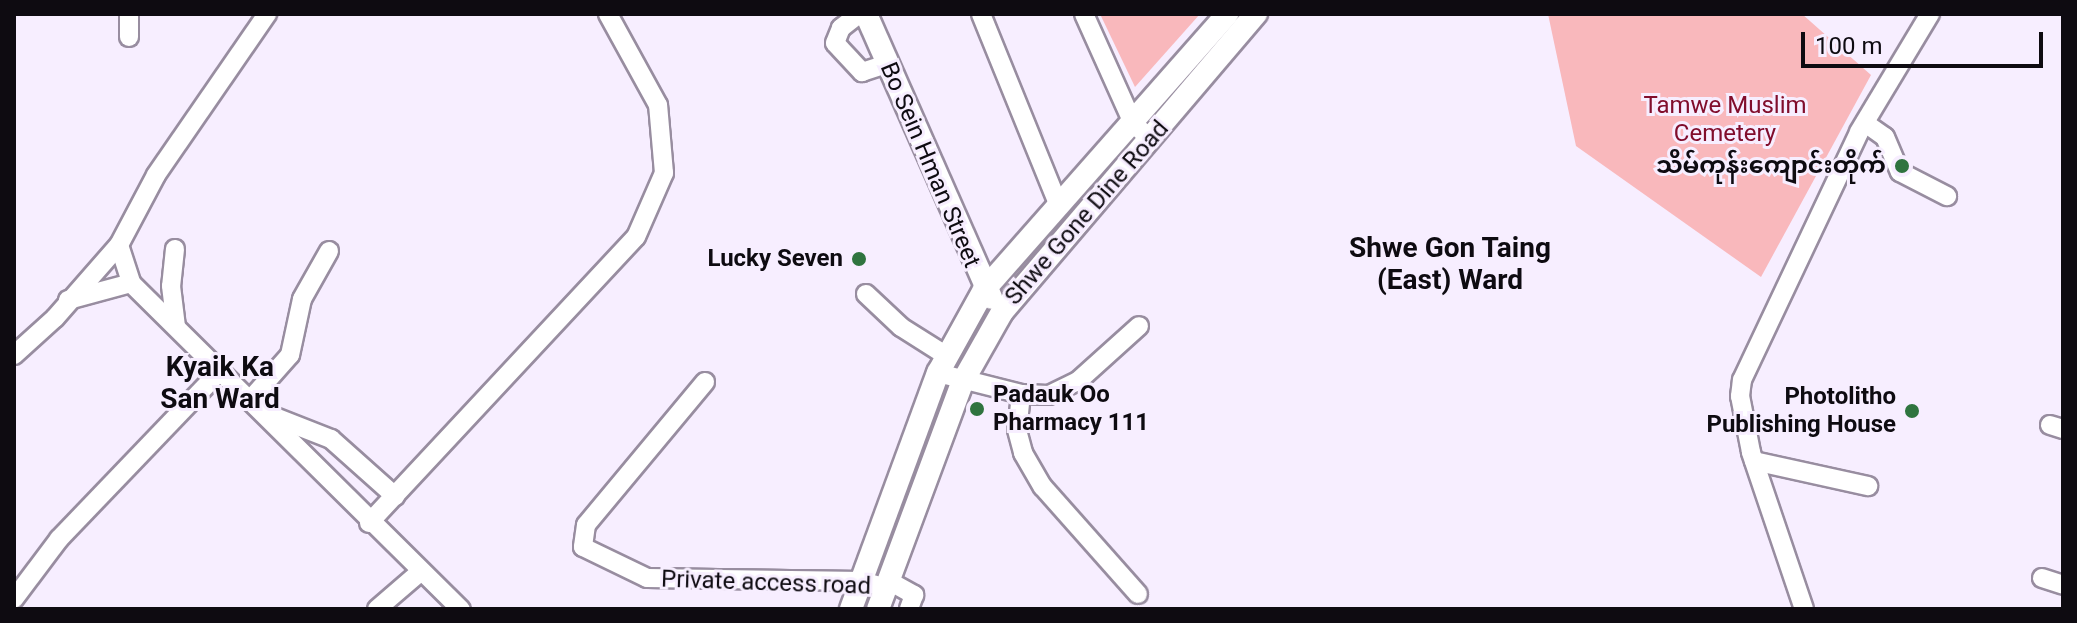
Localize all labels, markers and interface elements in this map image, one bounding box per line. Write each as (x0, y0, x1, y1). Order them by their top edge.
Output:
scale bar (1805, 16, 2047, 66)
text: 100 m (1815, 32, 1882, 60)
street label: Bo Sein Hman Street (874, 58, 986, 272)
park label: Tamwe Muslim Cemetery (1643, 92, 1807, 148)
street label: Shwe Gone Dine Road (999, 115, 1175, 311)
place label: သိမ်ကုန်းကျောင်းတိုက် (1656, 152, 1886, 180)
marker: သိမ်ကုန်းကျောင်းတိုက် (1893, 157, 1911, 175)
district label: Shwe Gon Taing (East) Ward (1349, 231, 1551, 297)
place label: Lucky Seven (707, 245, 843, 273)
marker: Lucky Seven (850, 250, 868, 268)
district label: Kyaik Ka San Ward (160, 350, 280, 416)
place label: Padauk Oo Pharmacy 111 (993, 381, 1149, 437)
place label: Photolitho Publishing House (1706, 383, 1896, 439)
marker: Padauk Oo Pharmacy 111 (968, 400, 986, 418)
marker: Photolitho Publishing House (1903, 402, 1921, 420)
street label: Private access road (661, 565, 871, 601)

